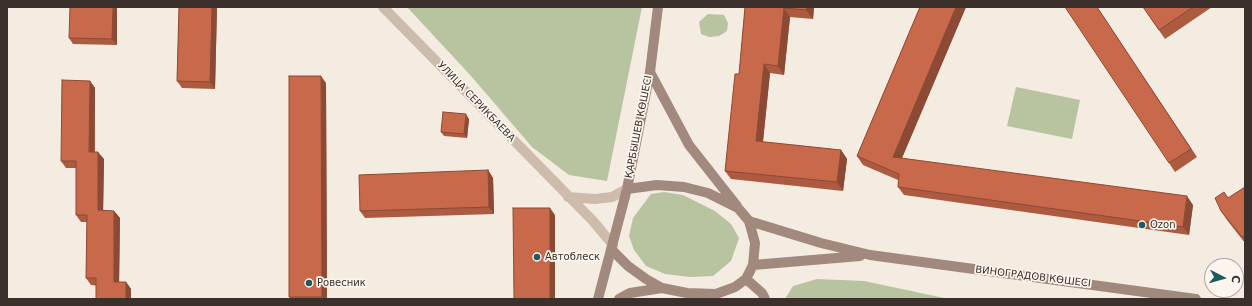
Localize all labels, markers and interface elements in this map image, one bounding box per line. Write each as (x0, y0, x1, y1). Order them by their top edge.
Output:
street label: УЛИЦА СЕРИКБАЕВА (435, 60, 517, 144)
street label: ҚАРБЫШЕВ КӨШЕСІ (623, 75, 655, 179)
place label: Ozon (1150, 219, 1176, 231)
marker: Ozon (1137, 220, 1147, 230)
place label: Автоблеск (545, 251, 600, 263)
marker: Автоблеск (532, 252, 542, 262)
north arrow (1204, 258, 1244, 298)
street label: ВИНОГРАДОВ КӨШЕСІ (975, 264, 1091, 290)
text: С (1229, 274, 1242, 284)
place label: Ровесник (317, 277, 366, 289)
marker: Ровесник (304, 278, 314, 288)

